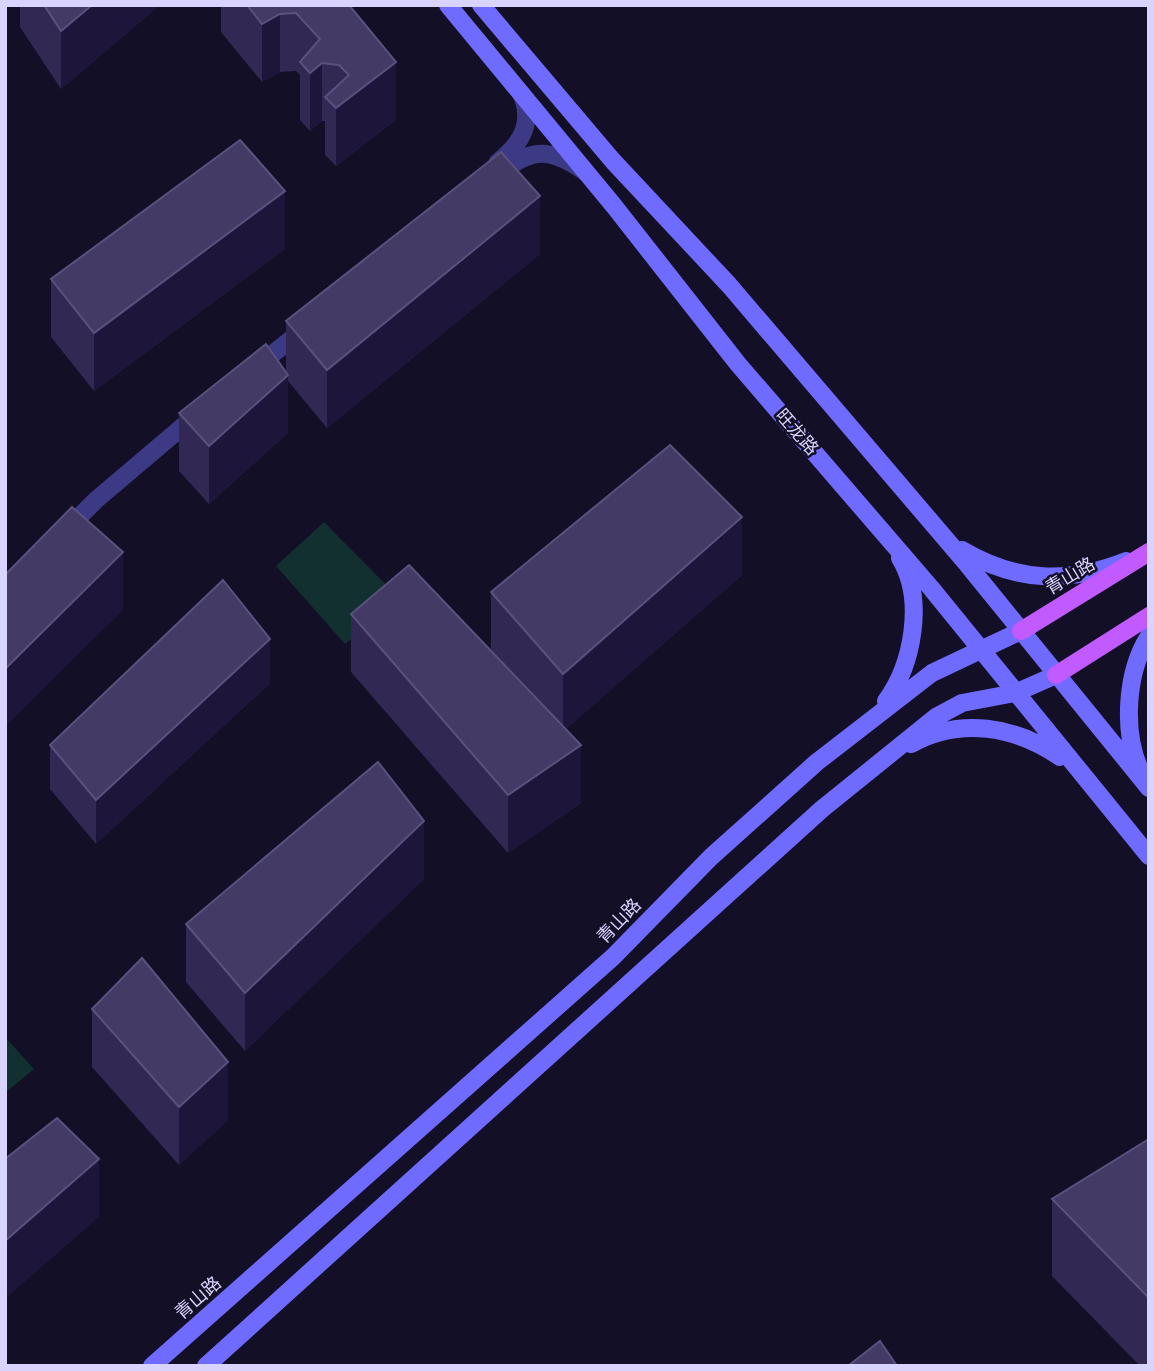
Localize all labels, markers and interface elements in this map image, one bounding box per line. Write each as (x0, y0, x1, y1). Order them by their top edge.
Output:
street label: 旺龙路 (772, 405, 822, 459)
street label: 青山路 (1042, 554, 1098, 598)
street label: 青山路 (593, 895, 645, 947)
street label: 青山路 (171, 1273, 225, 1323)

